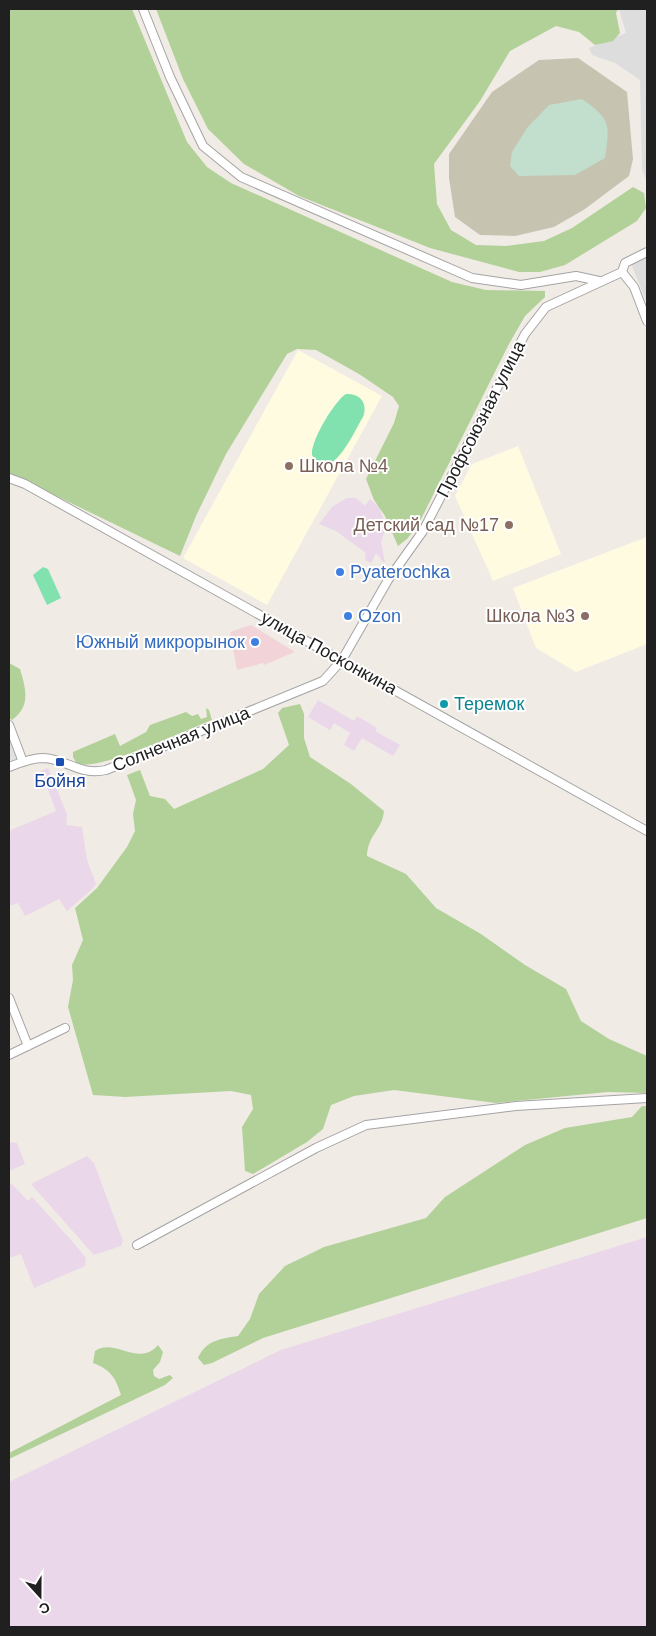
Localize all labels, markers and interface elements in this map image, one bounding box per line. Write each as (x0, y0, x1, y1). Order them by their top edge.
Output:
street label: Профсоюзная улица (433, 337, 530, 501)
place label: Школа №4 (299, 456, 388, 476)
marker: Школа №4 (283, 460, 295, 472)
place label: Детский сад №17 (354, 515, 499, 535)
marker: Детский сад №17 (503, 519, 515, 531)
place label: Pyaterochka (350, 562, 451, 582)
marker: Pyaterochka (334, 566, 346, 578)
place label: Ozon (358, 606, 401, 626)
place label: Школа №3 (486, 606, 575, 626)
street label: улица Посконкина (258, 607, 401, 699)
marker: Ozon (342, 610, 354, 622)
marker: Школа №3 (579, 610, 591, 622)
place label: Южный микрорынок (76, 632, 245, 652)
marker: Южный микрорынок (249, 636, 261, 648)
place label: Теремок (454, 694, 524, 714)
marker: Теремок (438, 698, 450, 710)
street label: Солнечная улица (110, 702, 253, 776)
marker: Бойня (54, 756, 66, 768)
place label: Бойня (34, 771, 86, 791)
north arrow (15, 1571, 65, 1621)
text: С (37, 1599, 52, 1617)

